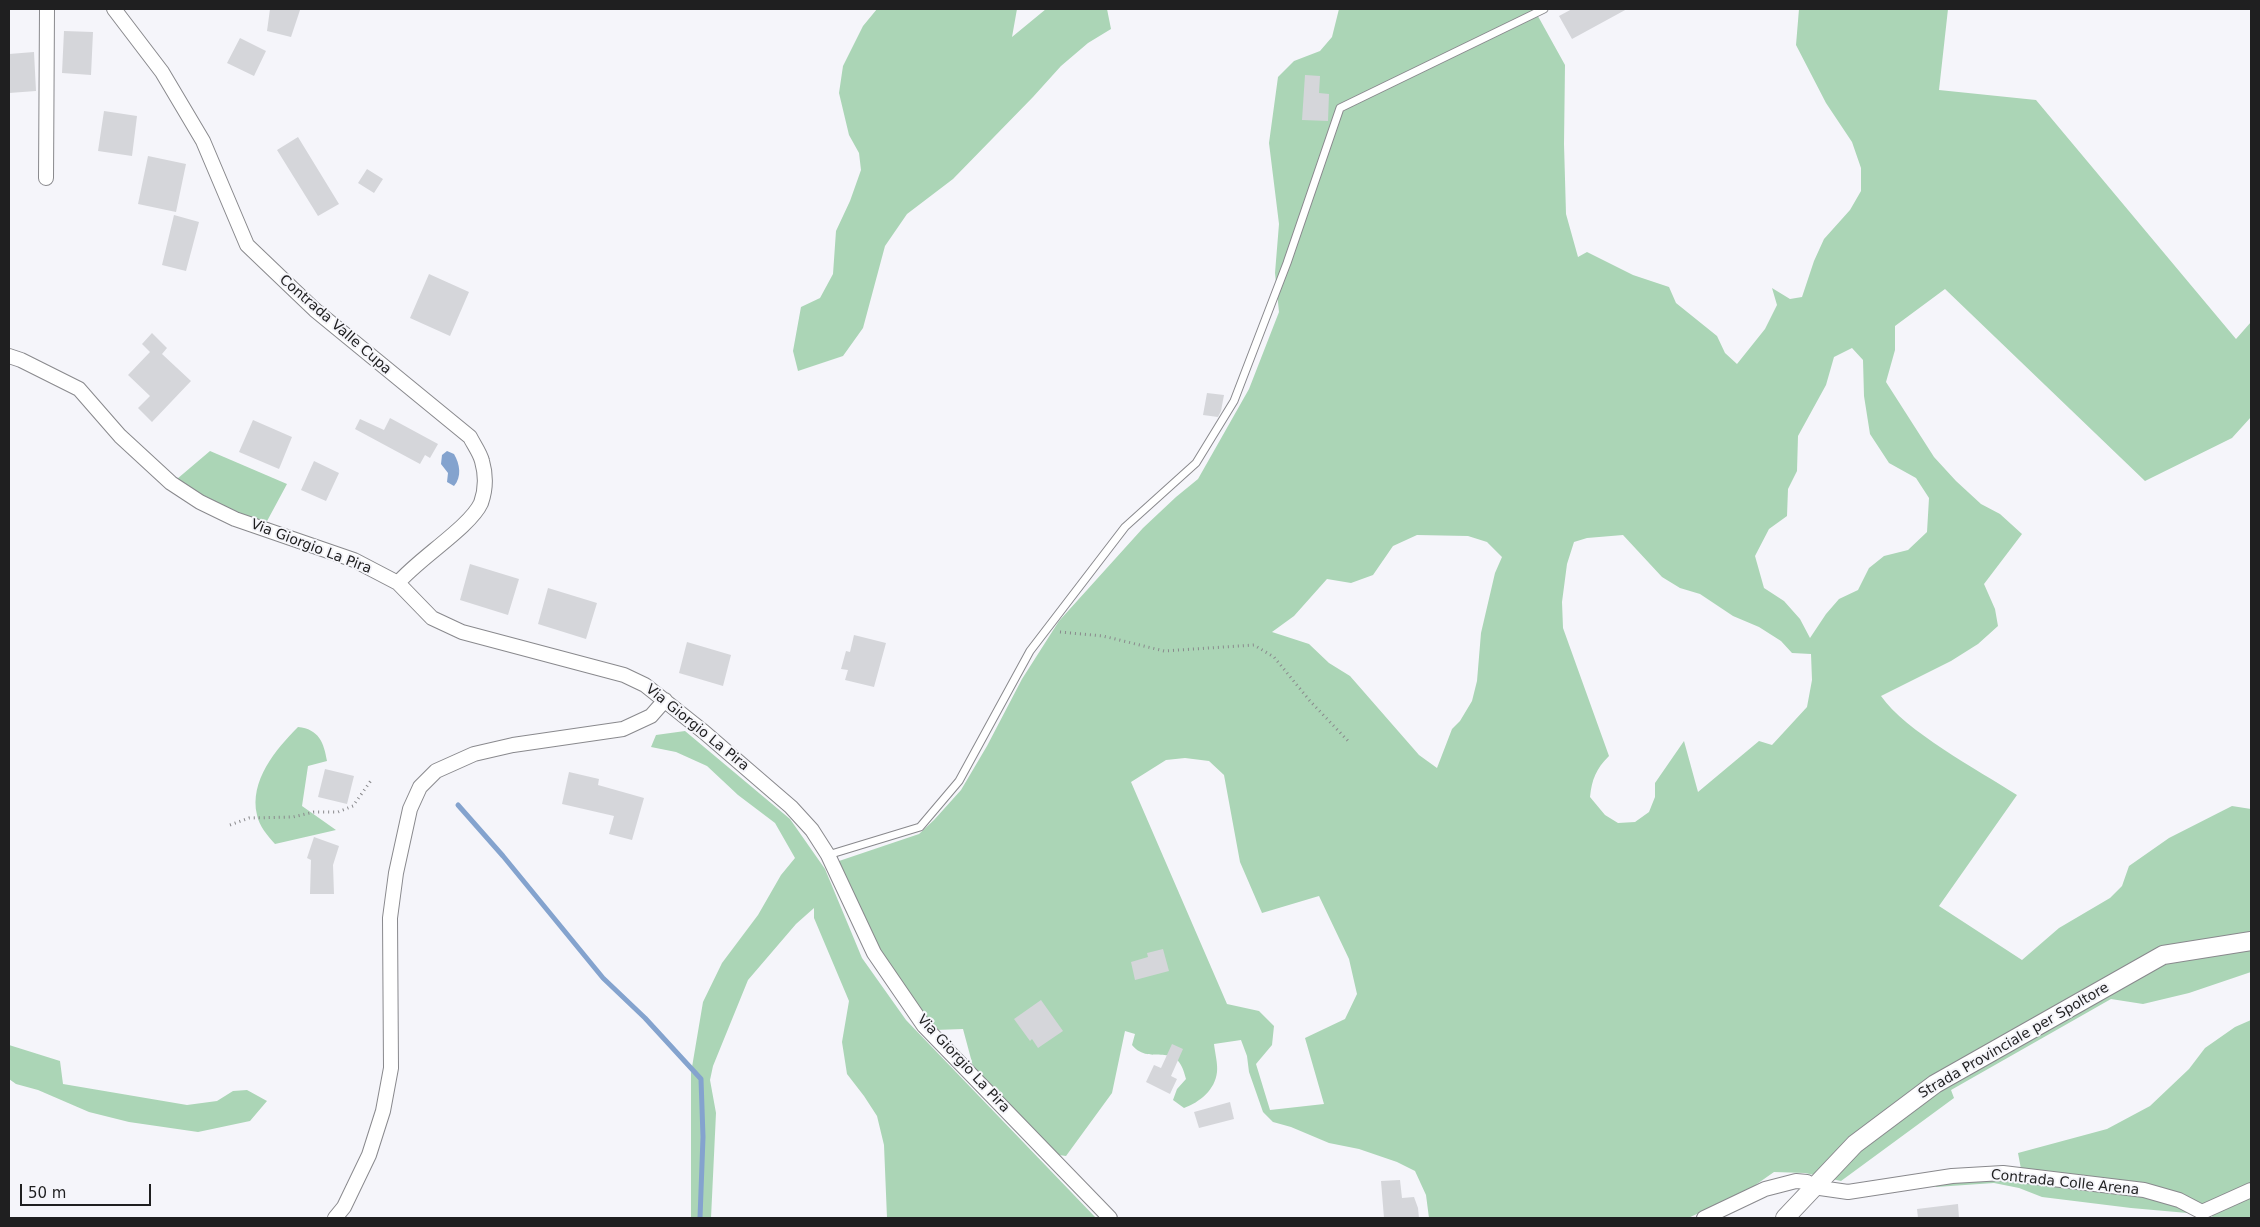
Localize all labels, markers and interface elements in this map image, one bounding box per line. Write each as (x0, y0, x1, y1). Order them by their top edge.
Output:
street label: Contrada Valle Cupa (276, 272, 394, 378)
street label: Via Giorgio La Pira (248, 516, 374, 578)
street label: Via Giorgio La Pira (642, 681, 752, 775)
street label: Strada Provinciale per Spoltore (1916, 979, 2112, 1103)
street label: Via Giorgio La Pira (913, 1011, 1013, 1117)
street label: Contrada Colle Arena (1990, 1167, 2140, 1199)
scale bar (22, 1174, 154, 1206)
text: 50 m (28, 1184, 66, 1202)

